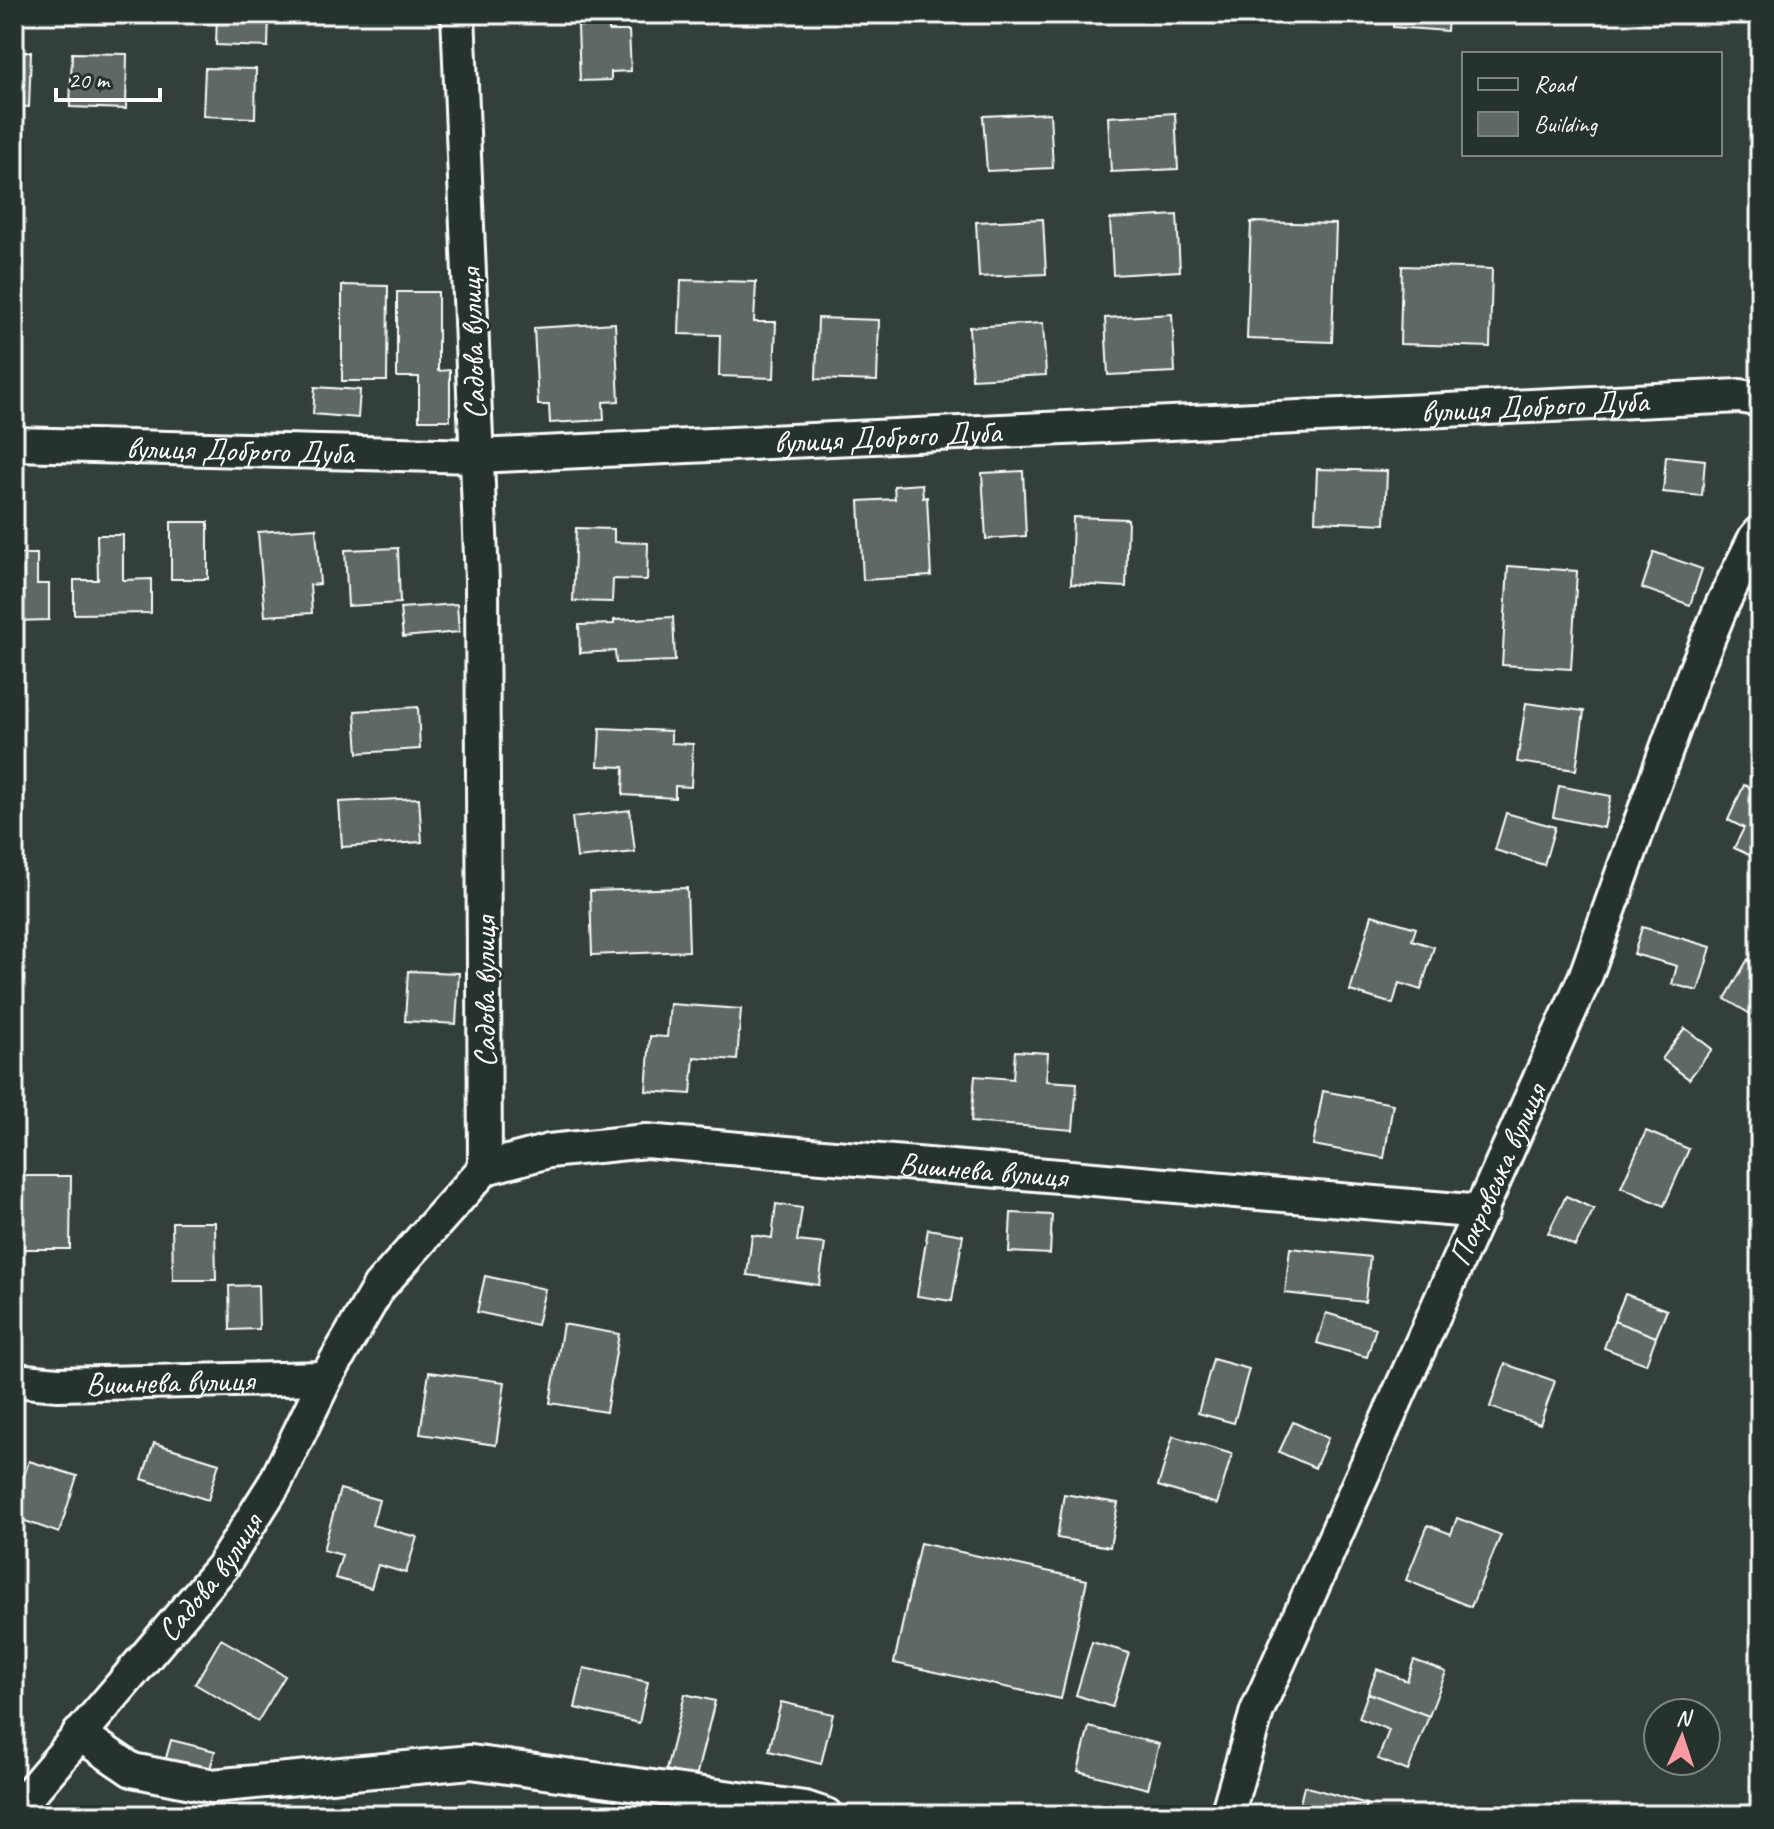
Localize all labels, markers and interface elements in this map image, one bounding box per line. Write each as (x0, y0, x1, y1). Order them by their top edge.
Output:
scale bar (56, 52, 160, 102)
legend (1462, 52, 1722, 156)
text: 20 m (68, 65, 111, 95)
text: Road (1534, 69, 1578, 99)
text: Building (1534, 109, 1599, 139)
street label: Садова вулиця (449, 266, 496, 420)
street label: вулиця Доброго Дуба (1420, 380, 1651, 432)
street label: вулиця Доброго Дуба (773, 411, 1004, 463)
street label: вулиця Доброго Дуба (126, 427, 356, 474)
street label: Садова вулиця (464, 914, 505, 1068)
street label: Покровська вулиця (1439, 1075, 1557, 1272)
street label: Вишнева вулиця (897, 1143, 1071, 1198)
street label: Вишнева вулиця (85, 1360, 257, 1404)
street label: Садова вулиця (148, 1504, 273, 1650)
north arrow (1642, 1697, 1722, 1777)
text: N (1675, 1704, 1694, 1733)

